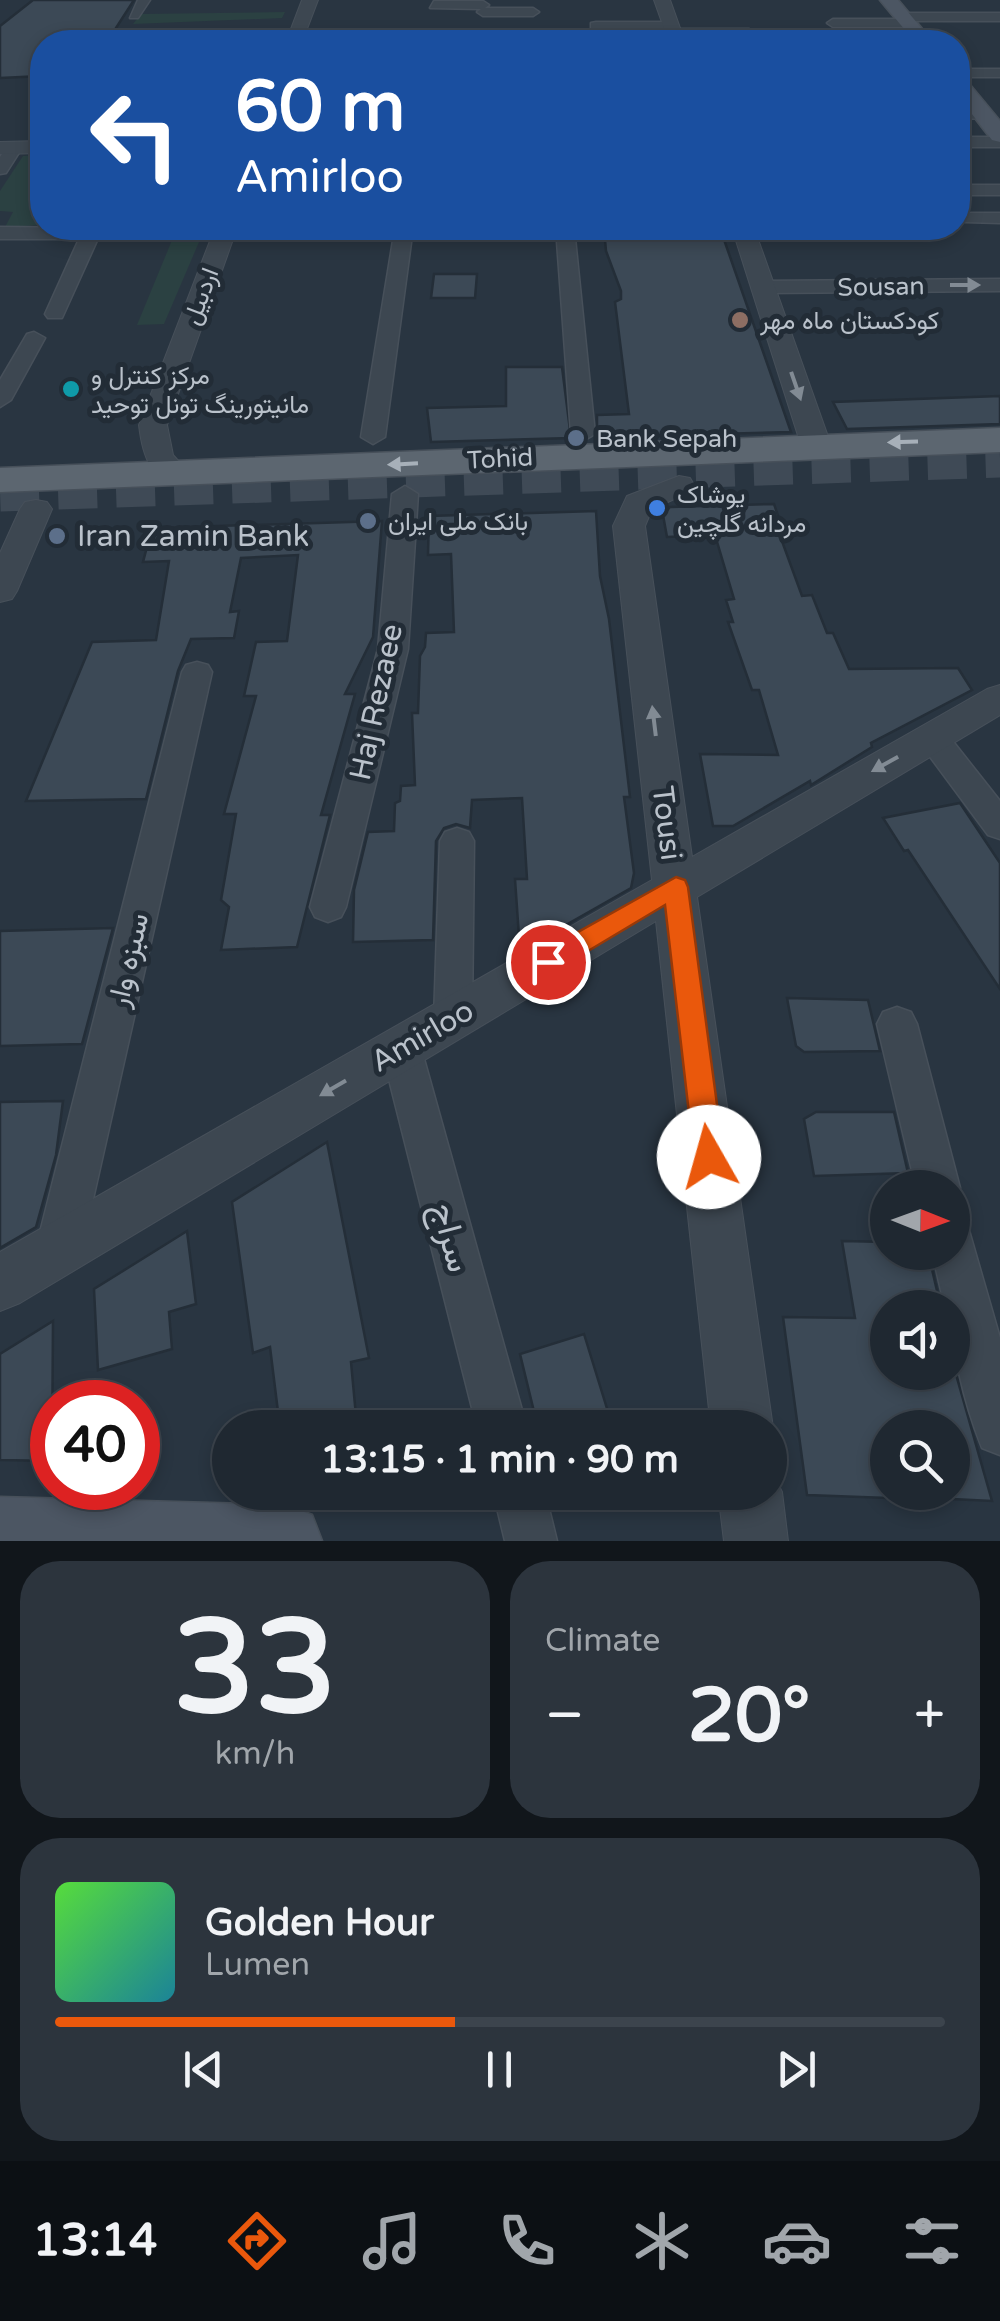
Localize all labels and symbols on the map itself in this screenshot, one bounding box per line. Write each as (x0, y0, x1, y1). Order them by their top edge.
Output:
street label: اردبیل (176, 264, 225, 329)
street label: Sousan (837, 271, 925, 303)
one-way arrow (950, 277, 982, 293)
place label: کودکستان ماه مهر (759, 306, 939, 336)
marker: کودکستان ماه مهر (729, 309, 751, 331)
place label: مرکز کنترل و مانیتورینگ تونل توحید (91, 361, 309, 420)
one-way arrow (790, 372, 805, 402)
marker: مرکز کنترل و مانیتورینگ تونل توحید (60, 378, 82, 400)
place label: Bank Sepah (596, 424, 737, 454)
marker: Bank Sepah (565, 427, 587, 449)
one-way arrow (886, 435, 918, 451)
street label: Tohid (466, 442, 534, 476)
one-way arrow (387, 456, 419, 472)
place label: پوشاک مردانه گلچین (677, 480, 806, 540)
marker: پوشاک مردانه گلچین (646, 497, 668, 519)
place label: بانک ملی ایران (388, 507, 528, 537)
marker: بانک ملی ایران (357, 510, 379, 532)
place label: Iran Zamin Bank (77, 518, 309, 555)
marker: Iran Zamin Bank (46, 525, 68, 547)
street label: Haj Rezaee (342, 620, 411, 784)
one-way arrow (646, 705, 662, 736)
one-way arrow (871, 756, 900, 773)
street label: Tousi (644, 784, 689, 862)
street label: سبزه‌ وار (99, 909, 157, 1012)
pin (506, 920, 591, 1005)
street label: Amirloo (364, 992, 480, 1081)
one-way arrow (319, 1079, 347, 1096)
position arrow (657, 1105, 761, 1209)
north arrow (870, 1170, 970, 1270)
street label: سراج (420, 1198, 480, 1277)
speed limit sign: 40 (30, 1380, 160, 1510)

